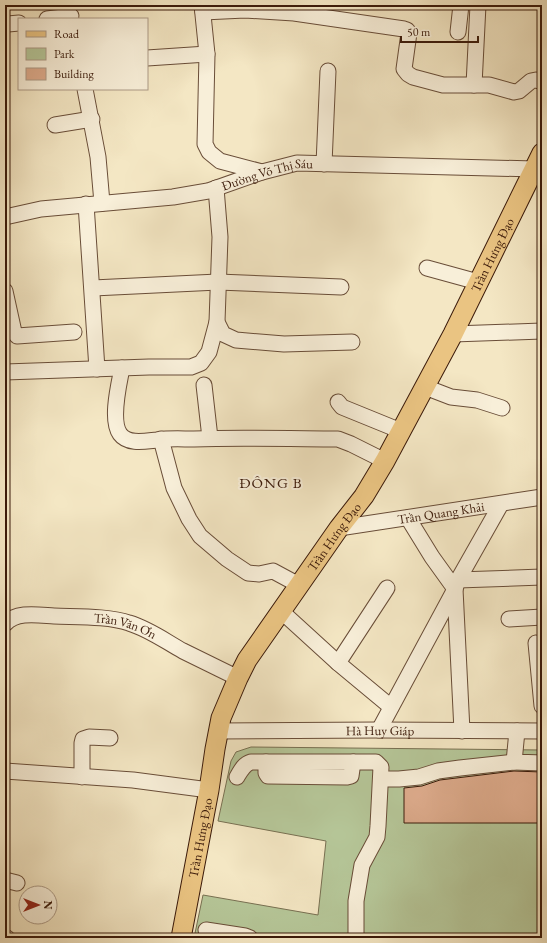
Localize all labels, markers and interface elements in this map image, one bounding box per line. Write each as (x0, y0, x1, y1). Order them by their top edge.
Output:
legend (18, 18, 148, 90)
scale bar (401, 18, 478, 44)
text: 50 m (407, 24, 431, 40)
text: Road (54, 26, 80, 42)
text: Park (54, 46, 75, 62)
text: Building (54, 66, 95, 82)
street label: Đường Võ Thị Sáu (219, 155, 313, 195)
street label: Trần Hưng Đạo (467, 215, 518, 295)
district label: ĐÔNG B (239, 473, 303, 492)
street label: Trần Quang Khải (396, 498, 485, 528)
street label: Trần Hưng Đạo (304, 499, 365, 575)
street label: Trần Văn Ơn (93, 609, 160, 643)
street label: Hà Huy Giáp (346, 722, 415, 739)
street label: Trần Hưng Đạo (185, 797, 216, 879)
north arrow (18, 885, 58, 925)
text: N (41, 901, 55, 910)

